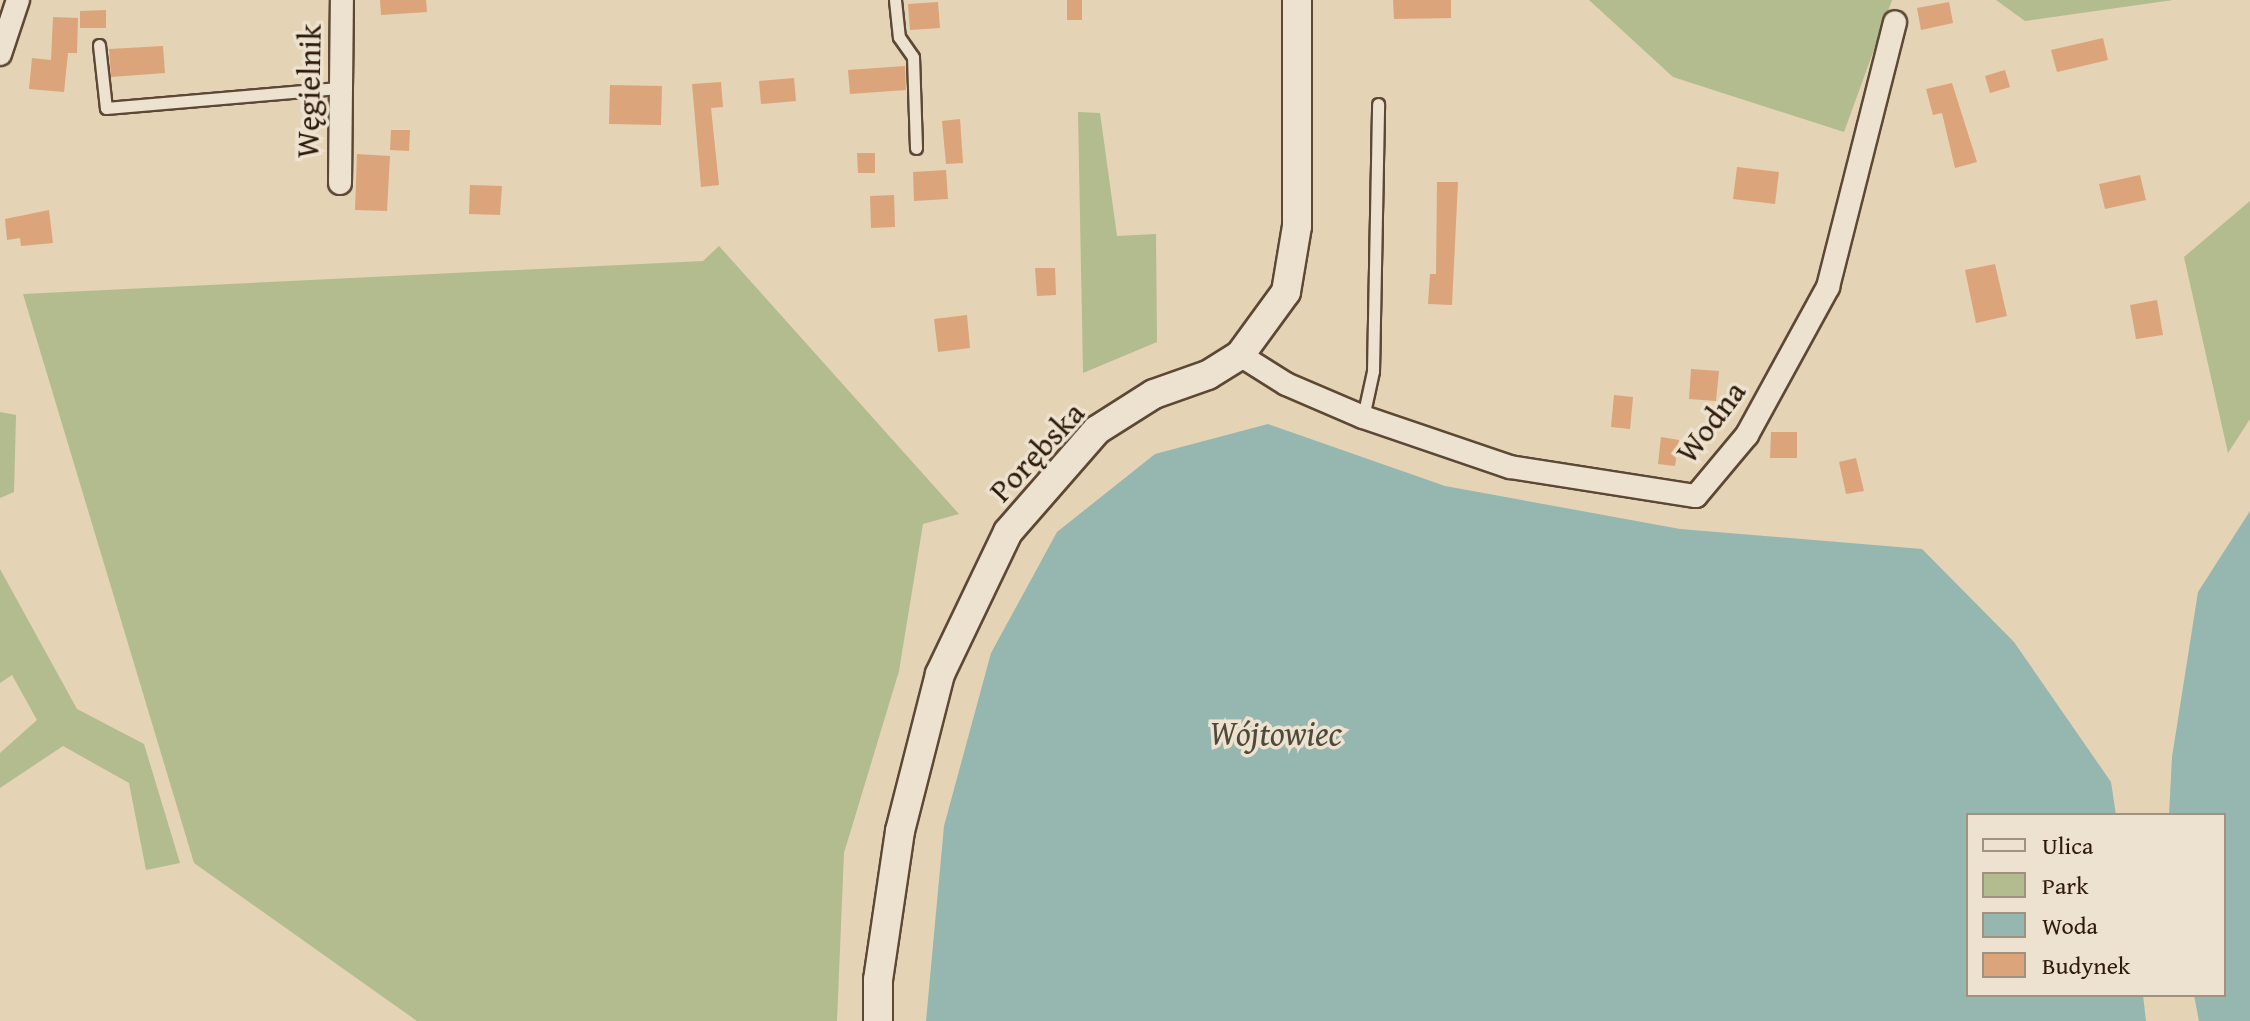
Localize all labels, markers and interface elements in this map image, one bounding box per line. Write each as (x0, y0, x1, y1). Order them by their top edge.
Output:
street label: Węgielnik (289, 24, 329, 158)
street label: Wodna (1668, 374, 1754, 470)
street label: Porębska (981, 394, 1093, 510)
water label: Wójtowiec (1210, 713, 1342, 753)
legend (1966, 813, 2226, 997)
text: Ulica (2042, 828, 2093, 863)
text: Park (2042, 868, 2088, 903)
text: Woda (2042, 908, 2098, 943)
text: Budynek (2042, 948, 2130, 983)

